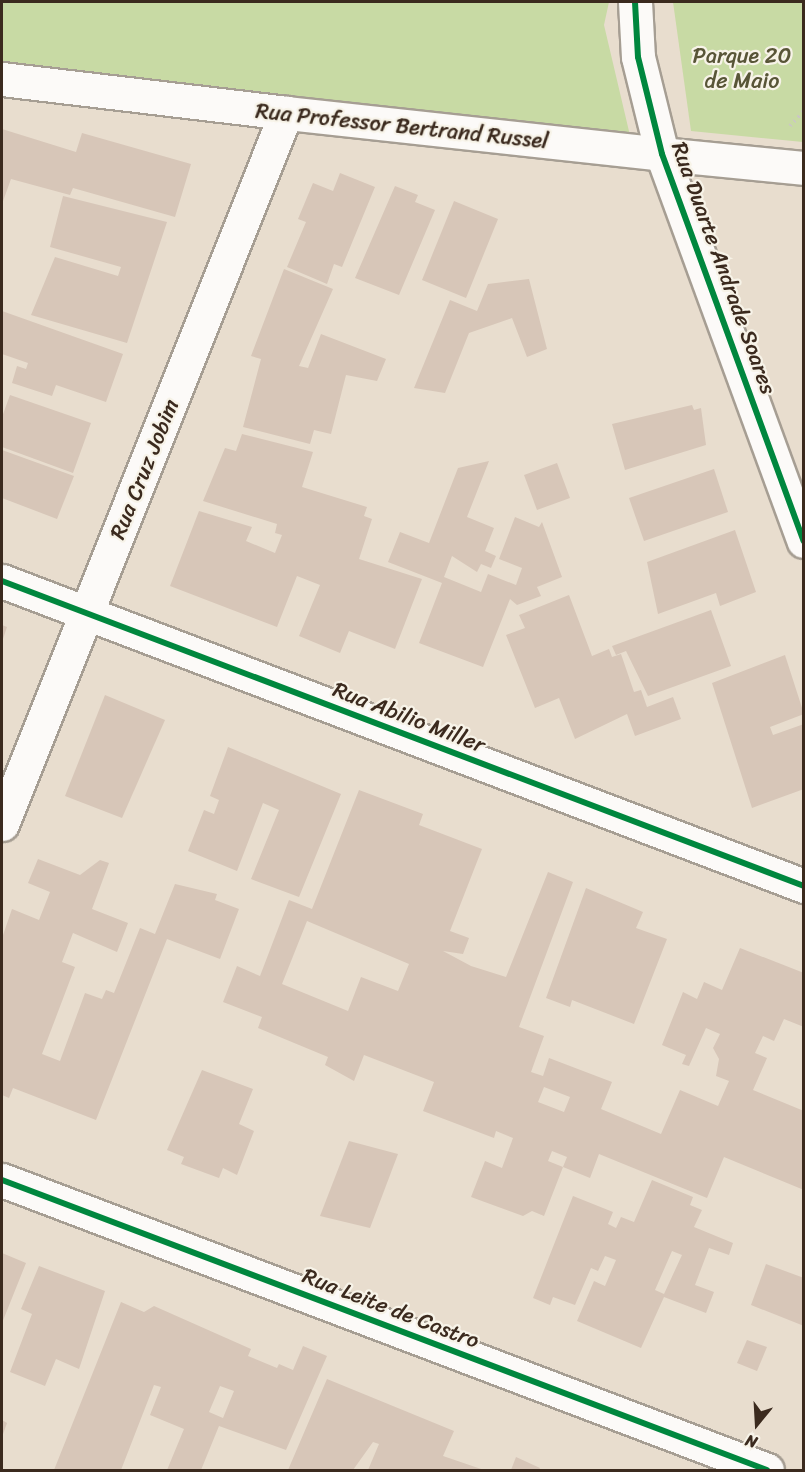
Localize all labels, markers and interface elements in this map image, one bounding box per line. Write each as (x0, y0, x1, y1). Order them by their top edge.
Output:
park label: Parque 20 de Maio (693, 42, 791, 94)
street label: Rua Professor Bertrand Russel (253, 97, 551, 155)
street label: Rua Duarte Andrade Soares (666, 139, 782, 397)
street label: Rua Cruz Jobim (104, 395, 184, 543)
street label: Rua Abilio Miller (329, 676, 489, 758)
street label: Rua Leite de Castro (298, 1262, 484, 1354)
north arrow (727, 1394, 787, 1454)
text: N (742, 1426, 761, 1457)

